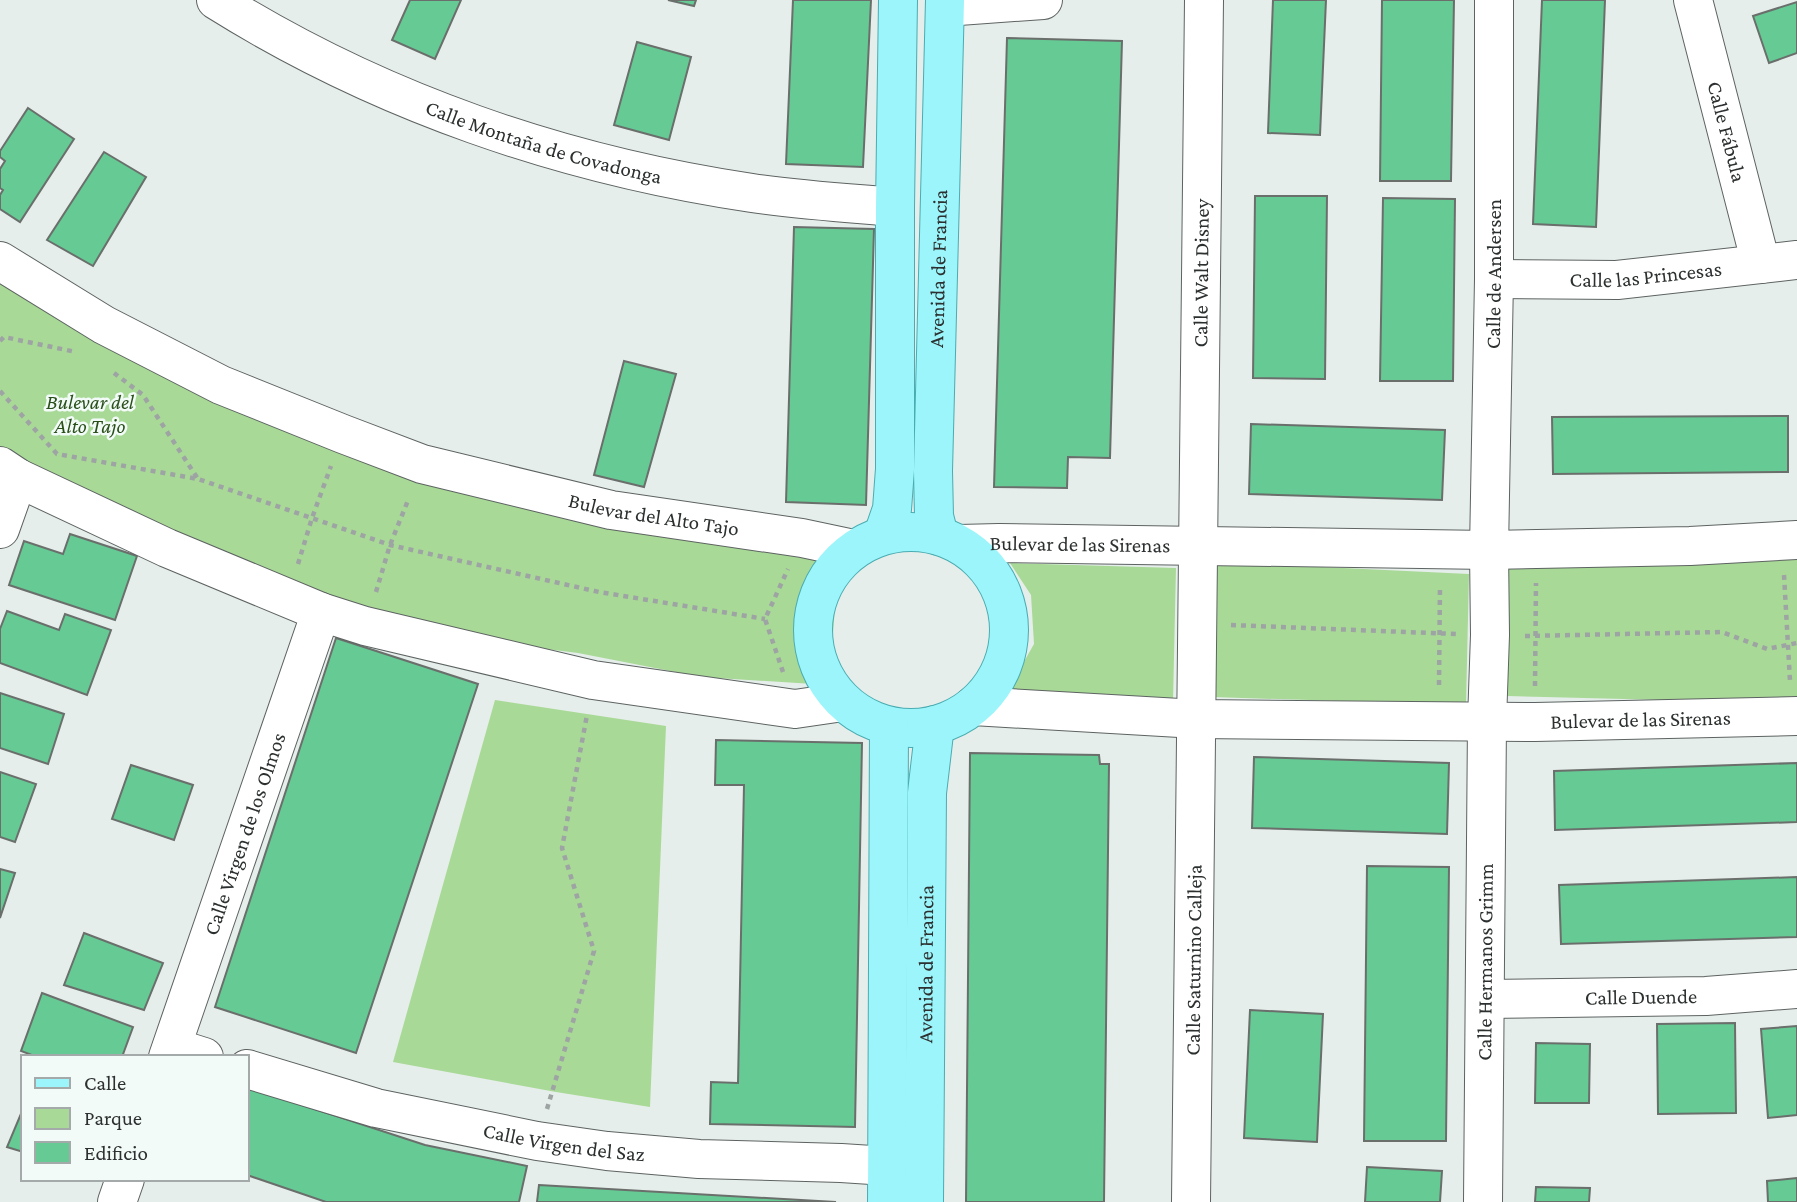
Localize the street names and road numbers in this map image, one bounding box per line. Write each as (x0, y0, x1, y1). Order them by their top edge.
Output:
street label: Calle Fábula (1702, 79, 1751, 185)
street label: Calle Montaña de Covadonga (422, 95, 664, 189)
street label: Avenida de Francia (924, 189, 952, 348)
street label: Calle Walt Disney (1188, 198, 1214, 348)
street label: Calle de Andersen (1481, 199, 1506, 349)
street label: Calle las Princesas (1570, 256, 1723, 292)
street label: Bulevar del Alto Tajo (566, 488, 740, 541)
street label: Bulevar de las Sirenas (989, 531, 1170, 557)
street label: Bulevar de las Sirenas (1550, 706, 1731, 734)
street label: Calle Virgen de los Olmos (199, 729, 291, 938)
street label: Calle Hermanos Grimm (1472, 863, 1498, 1061)
street label: Calle Saturnino Calleja (1181, 864, 1207, 1056)
street label: Avenida de Francia (913, 885, 938, 1043)
street label: Calle Duende (1585, 984, 1697, 1010)
street label: Calle Virgen del Saz (481, 1118, 646, 1166)

